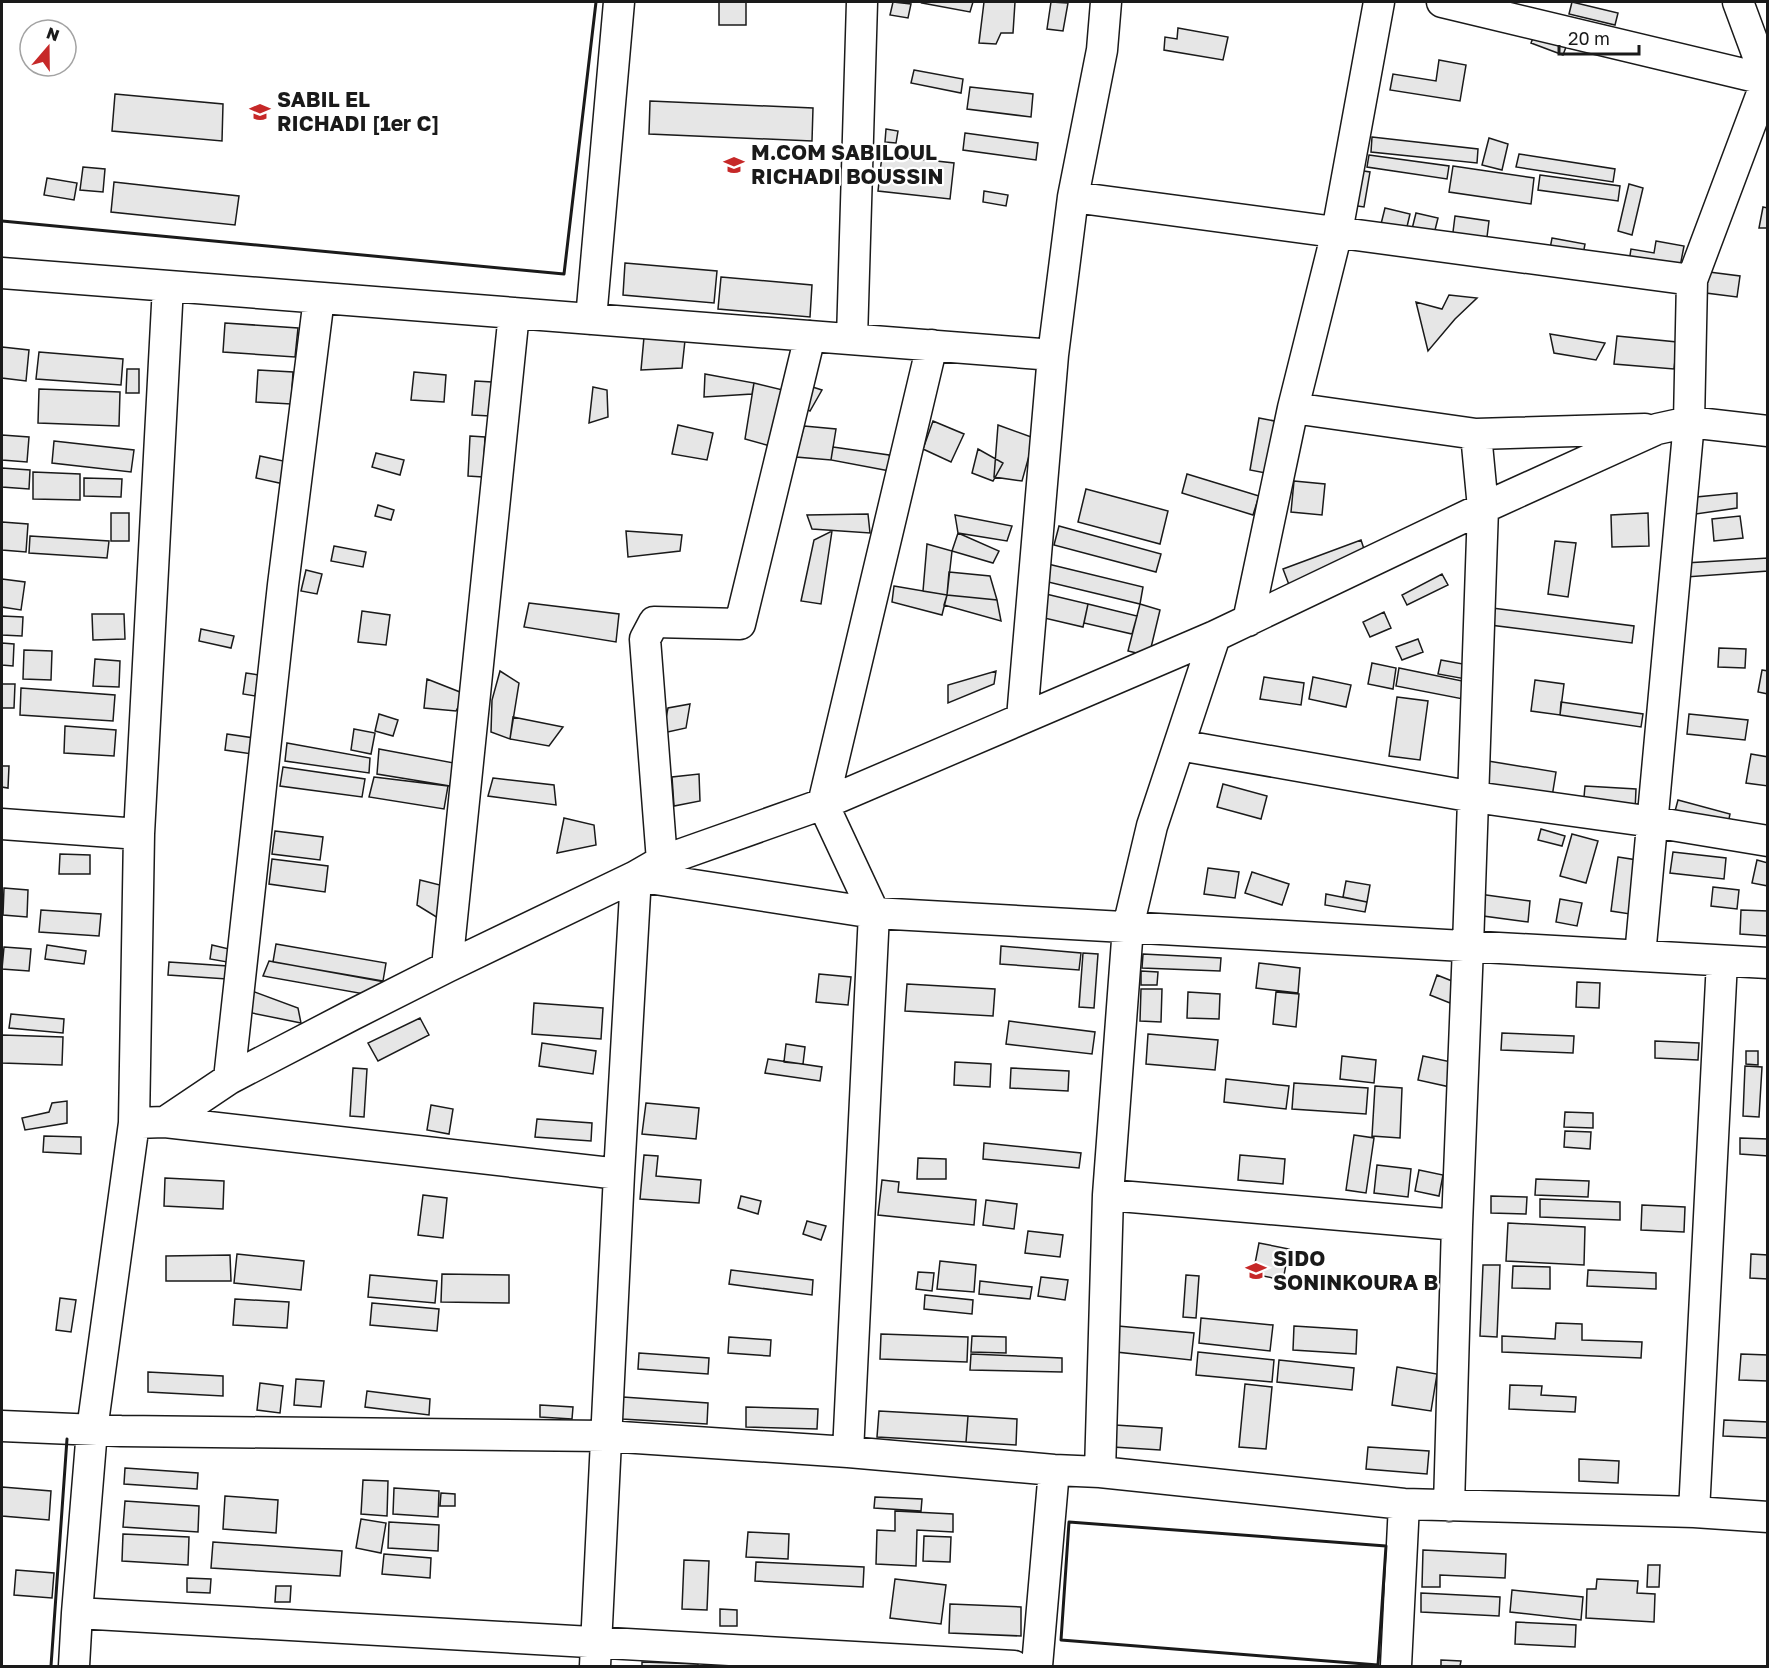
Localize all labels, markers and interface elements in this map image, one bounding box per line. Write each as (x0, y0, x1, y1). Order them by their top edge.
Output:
north arrow (18, 18, 78, 78)
scale bar (1559, 18, 1638, 56)
text: N (44, 22, 62, 45)
text: 20 m (1568, 27, 1610, 49)
place label: SABIL EL RICHADI [1er C] (277, 86, 439, 136)
school or university icon: SABIL EL RICHADI [1er C] (248, 100, 272, 124)
place label: M.COM SABILOUL RICHADI BOUSSIN (751, 139, 943, 189)
school or university icon: M.COM SABILOUL RICHADI BOUSSIN (722, 153, 746, 177)
place label: SIDO SONINKOURA B (1273, 1245, 1438, 1295)
school or university icon: SIDO SONINKOURA B (1244, 1259, 1268, 1283)

